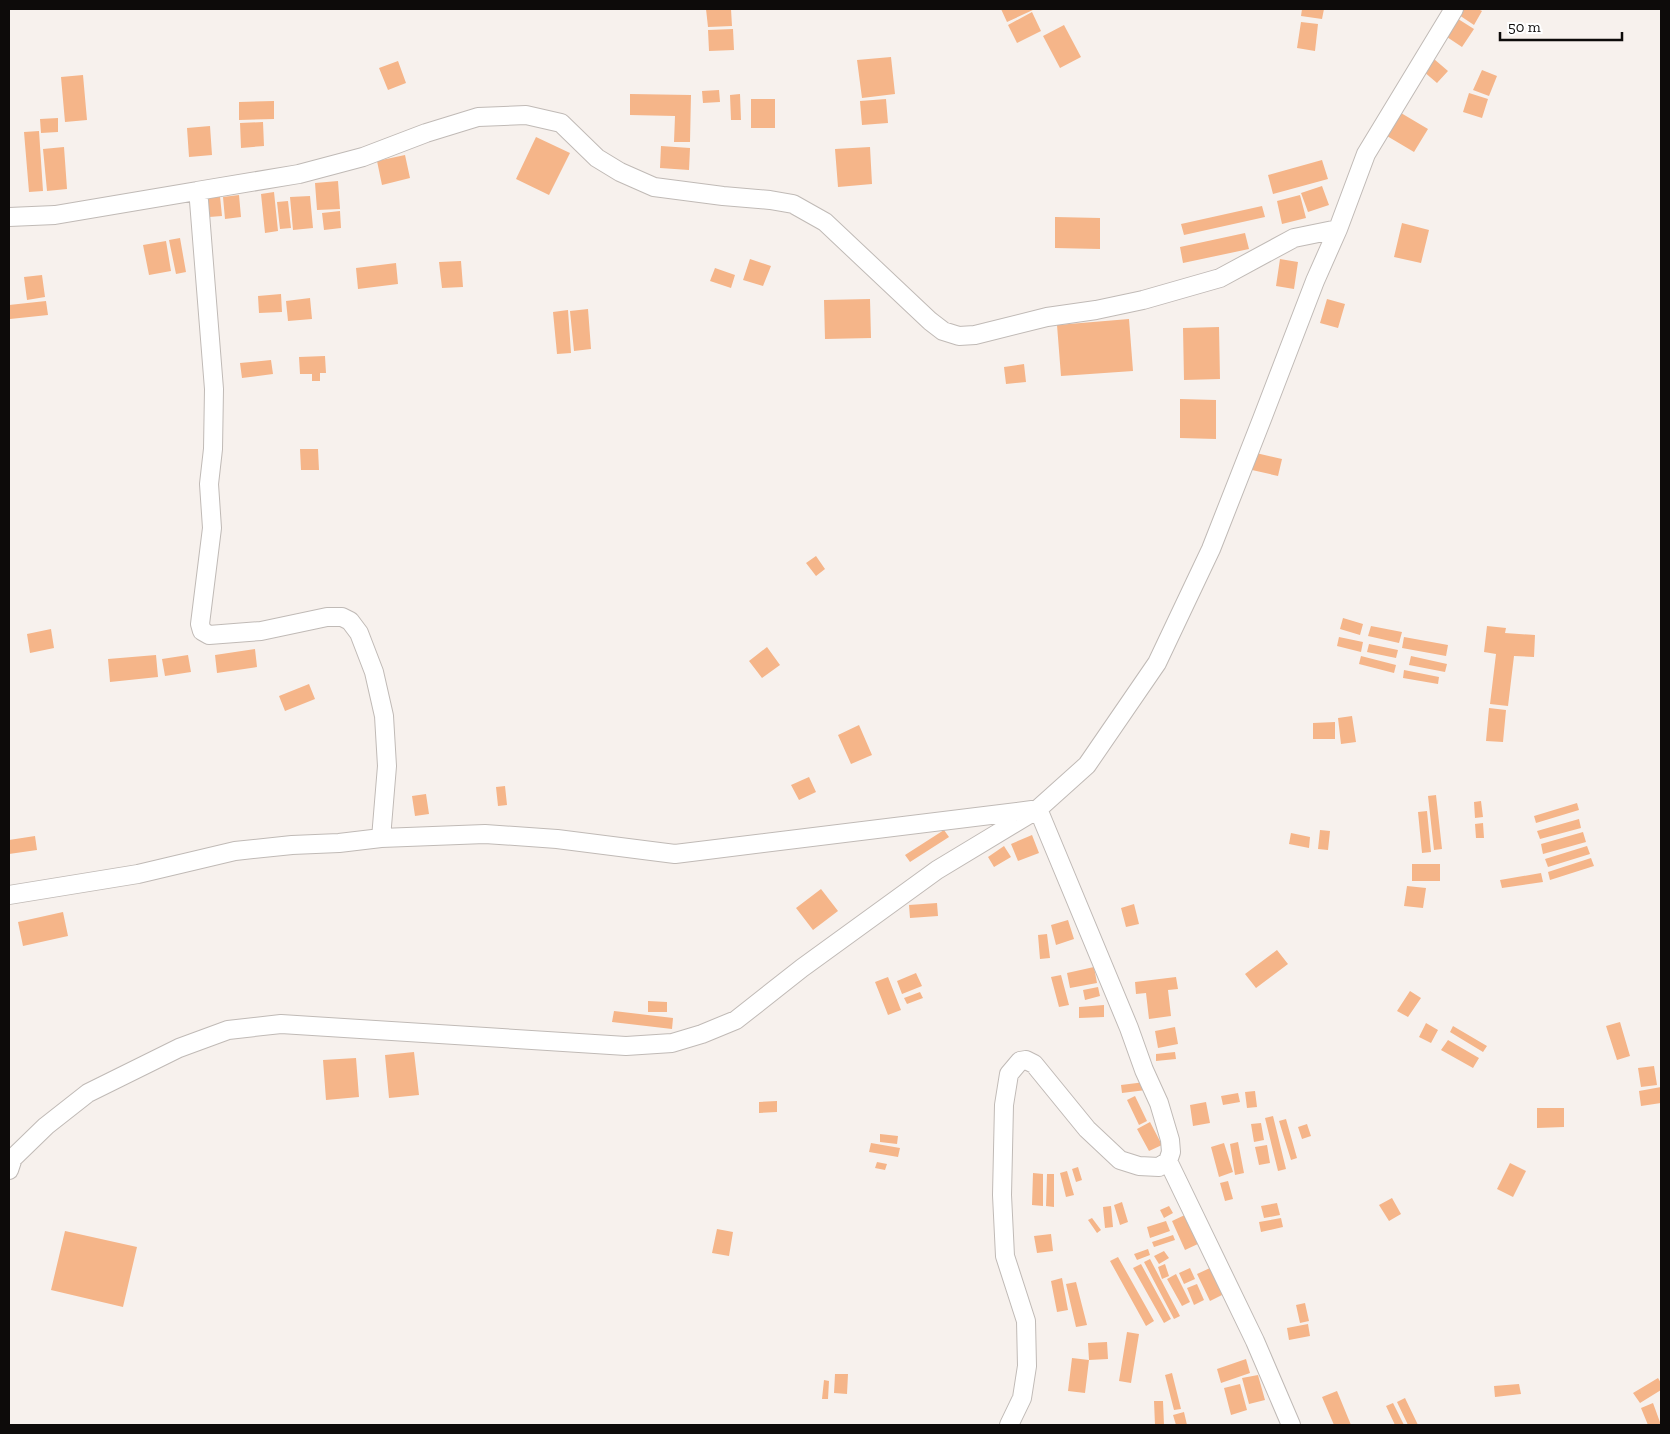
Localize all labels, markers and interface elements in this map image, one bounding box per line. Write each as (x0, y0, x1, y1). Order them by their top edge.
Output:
scale bar (1500, 10, 1622, 42)
text: 50 m (1508, 18, 1541, 36)

